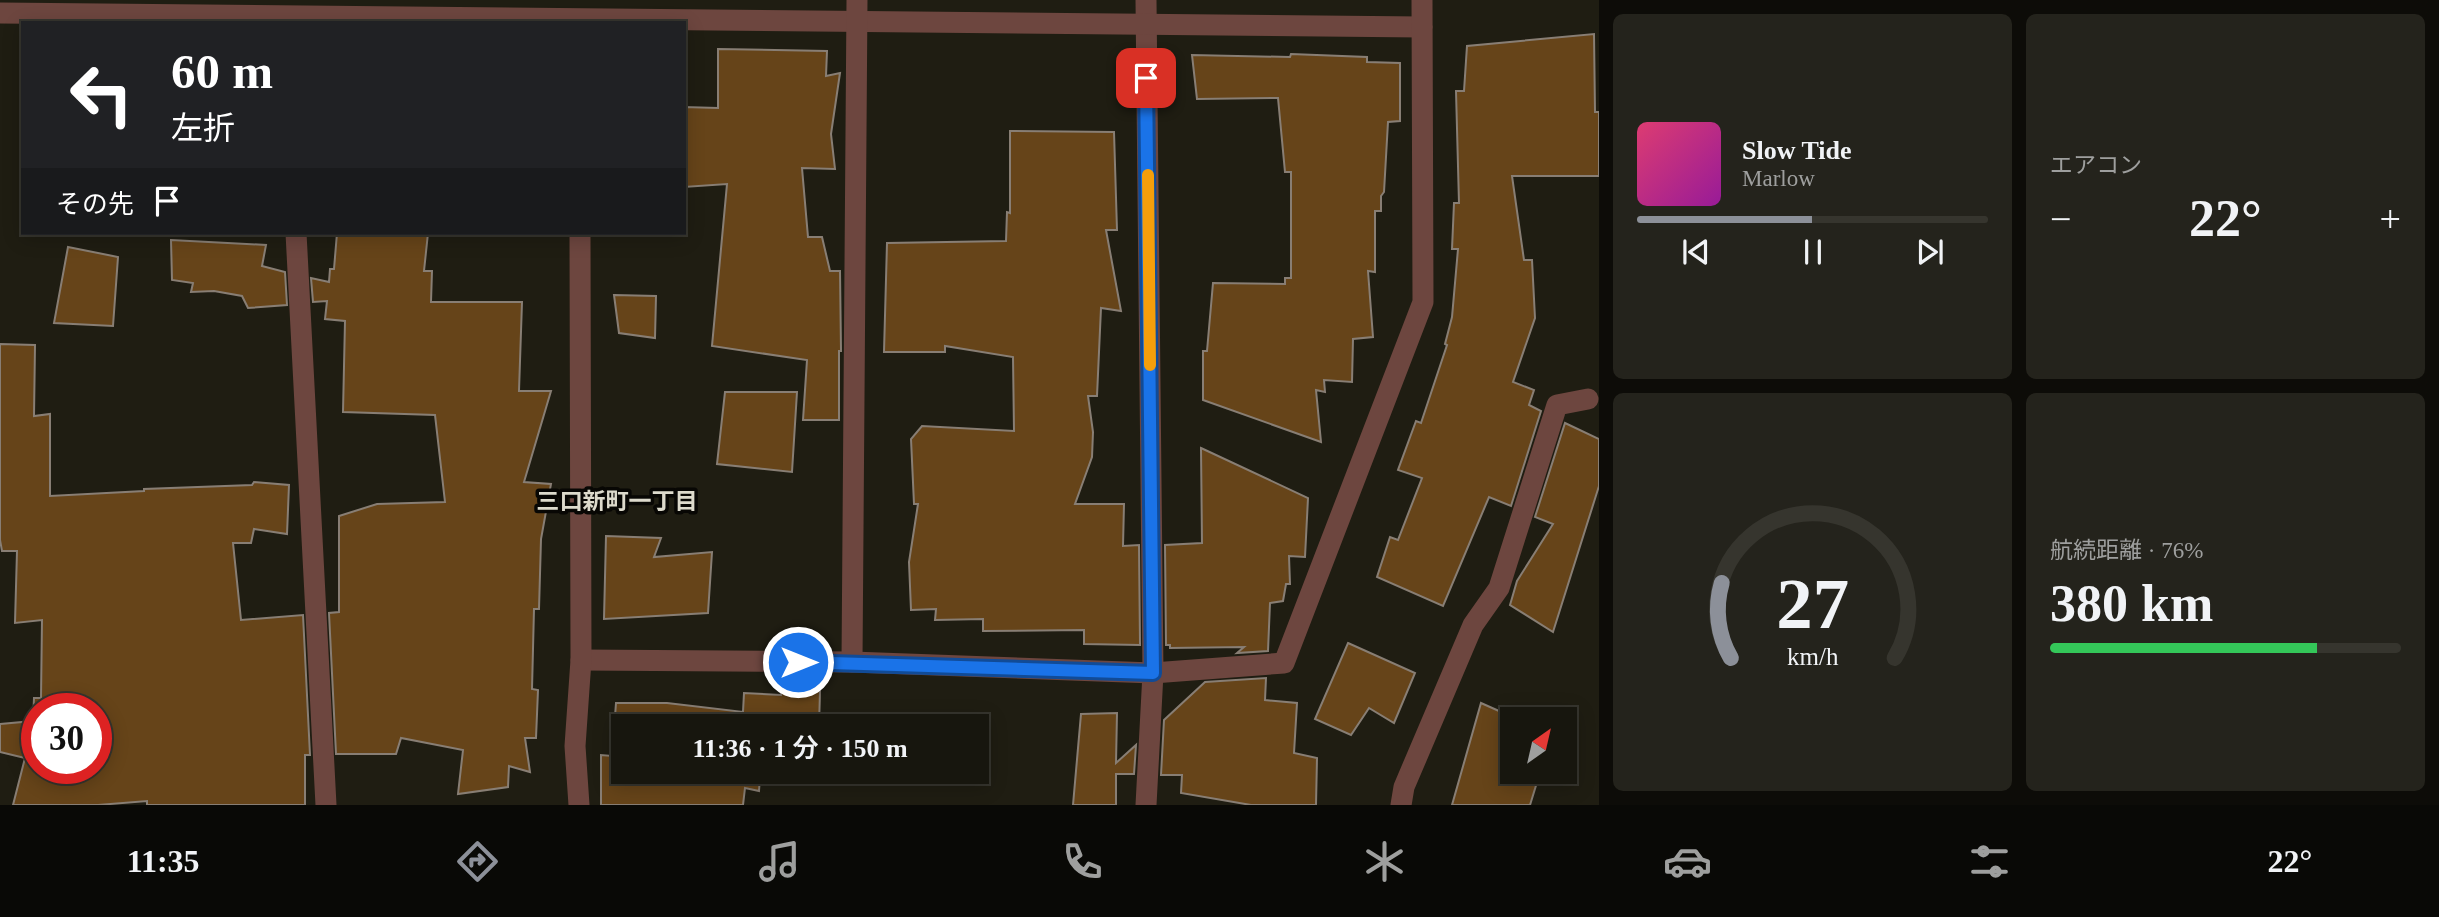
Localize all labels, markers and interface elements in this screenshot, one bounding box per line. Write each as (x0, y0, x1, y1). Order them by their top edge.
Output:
text: 60 m (171, 44, 273, 99)
pin (1116, 48, 1176, 108)
icon: left (56, 49, 147, 140)
icon: arrive (1127, 59, 1165, 97)
text: 左折 (171, 110, 235, 146)
text: Slow Tide (1742, 136, 1852, 165)
text: エアコン (2050, 153, 2142, 178)
text: Marlow (1742, 166, 1815, 191)
icon: arrive (148, 182, 186, 220)
text: その先 (56, 190, 134, 219)
text: 22° (2189, 190, 2262, 247)
text: − (2050, 198, 2071, 240)
text: + (2380, 198, 2401, 240)
icon: previous (1677, 233, 1715, 271)
icon: pause (1794, 233, 1832, 271)
icon: next (1911, 233, 1949, 271)
district label: 三口新町一丁目 (537, 489, 698, 514)
text: 航続距離 · 76% (2050, 538, 2203, 563)
text: 27 (1776, 563, 1849, 644)
text: 380 km (2050, 575, 2213, 632)
position arrow (761, 625, 835, 699)
text: km/h (1787, 643, 1839, 670)
speed limit sign: 30 (21, 693, 112, 784)
north arrow (1500, 707, 1577, 784)
map controls (1500, 707, 1577, 784)
text: 11:36 · 1 分 · 150 m (692, 734, 908, 763)
icon: directions (453, 837, 502, 886)
icon: music (755, 837, 804, 886)
icon: phone (1058, 837, 1107, 886)
icon: climate (1360, 837, 1409, 886)
icon: car (1663, 837, 1712, 886)
icon: filters (1965, 837, 2014, 886)
text: 11:35 (127, 843, 200, 879)
text: 22° (2267, 843, 2312, 879)

